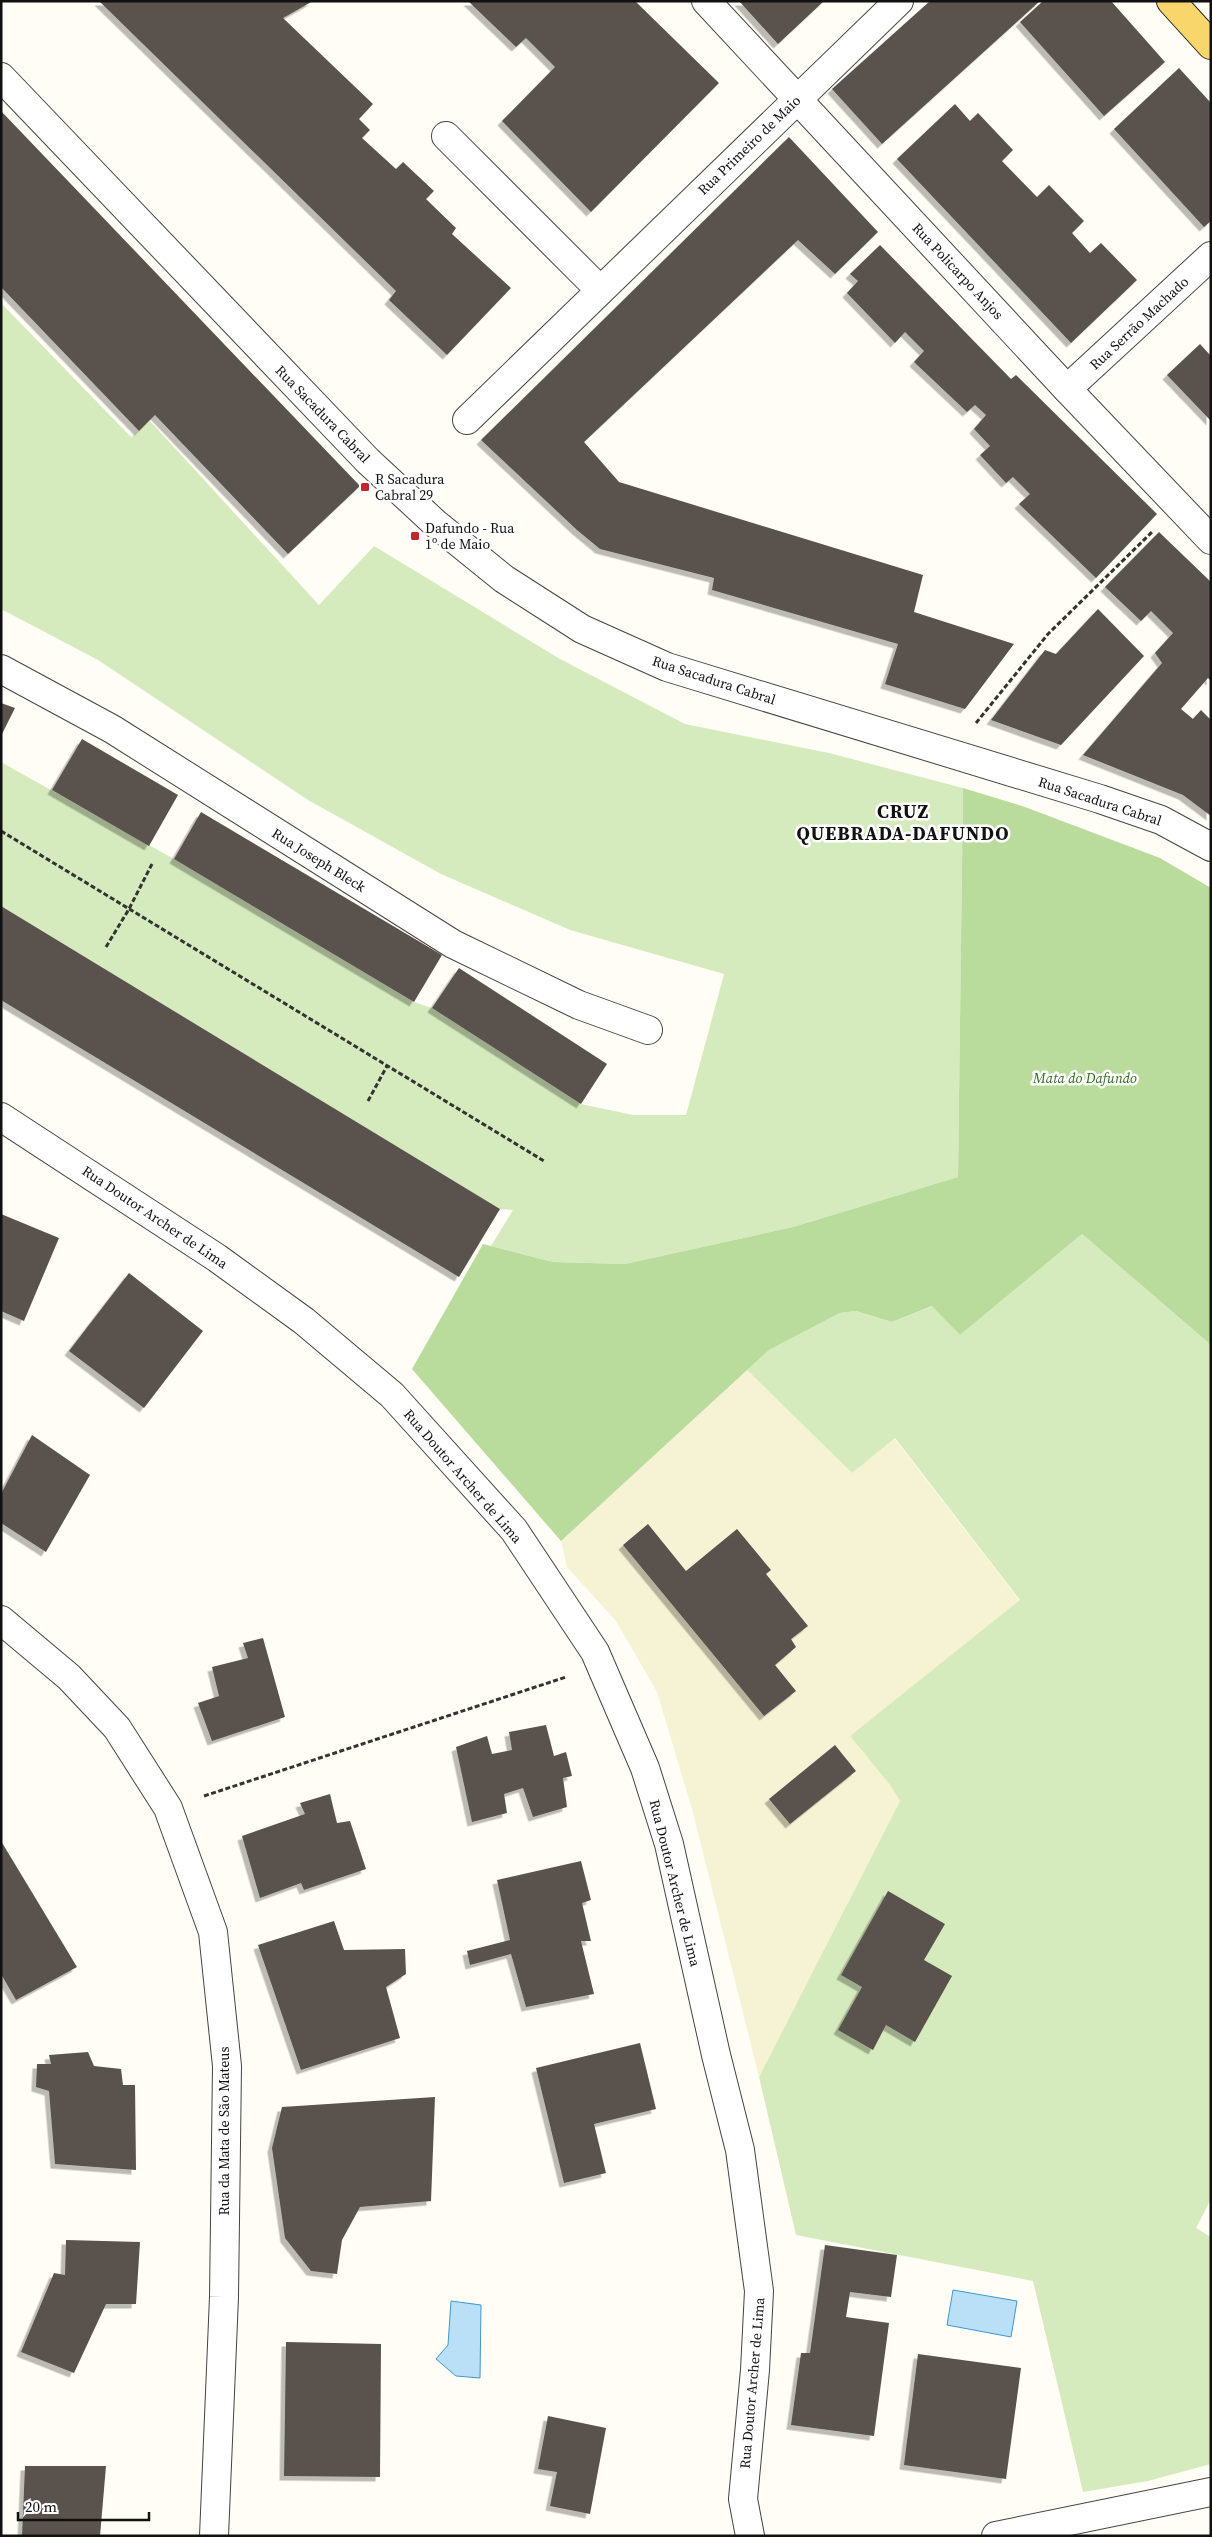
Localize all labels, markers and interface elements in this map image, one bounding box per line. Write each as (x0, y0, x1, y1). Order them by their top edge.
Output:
street label: Rua Primeiro de Maio (693, 90, 805, 199)
street label: Rua Policarpo Anjos (908, 218, 1008, 324)
street label: Rua Serrão Machado (1085, 272, 1193, 374)
street label: Rua Sacadura Cabral (271, 361, 375, 467)
place label: R Sacadura Cabral 29 (375, 469, 445, 505)
marker: R Sacadura Cabral 29 (359, 481, 371, 493)
place label: Dafundo - Rua 1º de Maio (425, 518, 515, 554)
marker: Dafundo - Rua 1º de Maio (409, 530, 421, 542)
street label: Rua Sacadura Cabral (650, 651, 778, 709)
street label: Rua Sacadura Cabral (1036, 772, 1164, 830)
district label: CRUZ QUEBRADA-DAFUNDO (797, 798, 1009, 846)
street label: Rua Joseph Bleck (268, 823, 370, 897)
park label: Mata do Dafundo (1032, 1068, 1137, 1088)
street label: Rua Doutor Archer de Lima (78, 1161, 232, 1274)
street label: Rua Doutor Archer de Lima (399, 1405, 527, 1548)
street label: Rua Doutor Archer de Lima (645, 1797, 706, 1970)
street label: Rua da Mata de São Mateus (214, 2046, 234, 2216)
street label: Rua Doutor Archer de Lima (735, 2296, 770, 2469)
scale bar (18, 2490, 149, 2522)
text: 20 m (25, 2496, 57, 2517)

